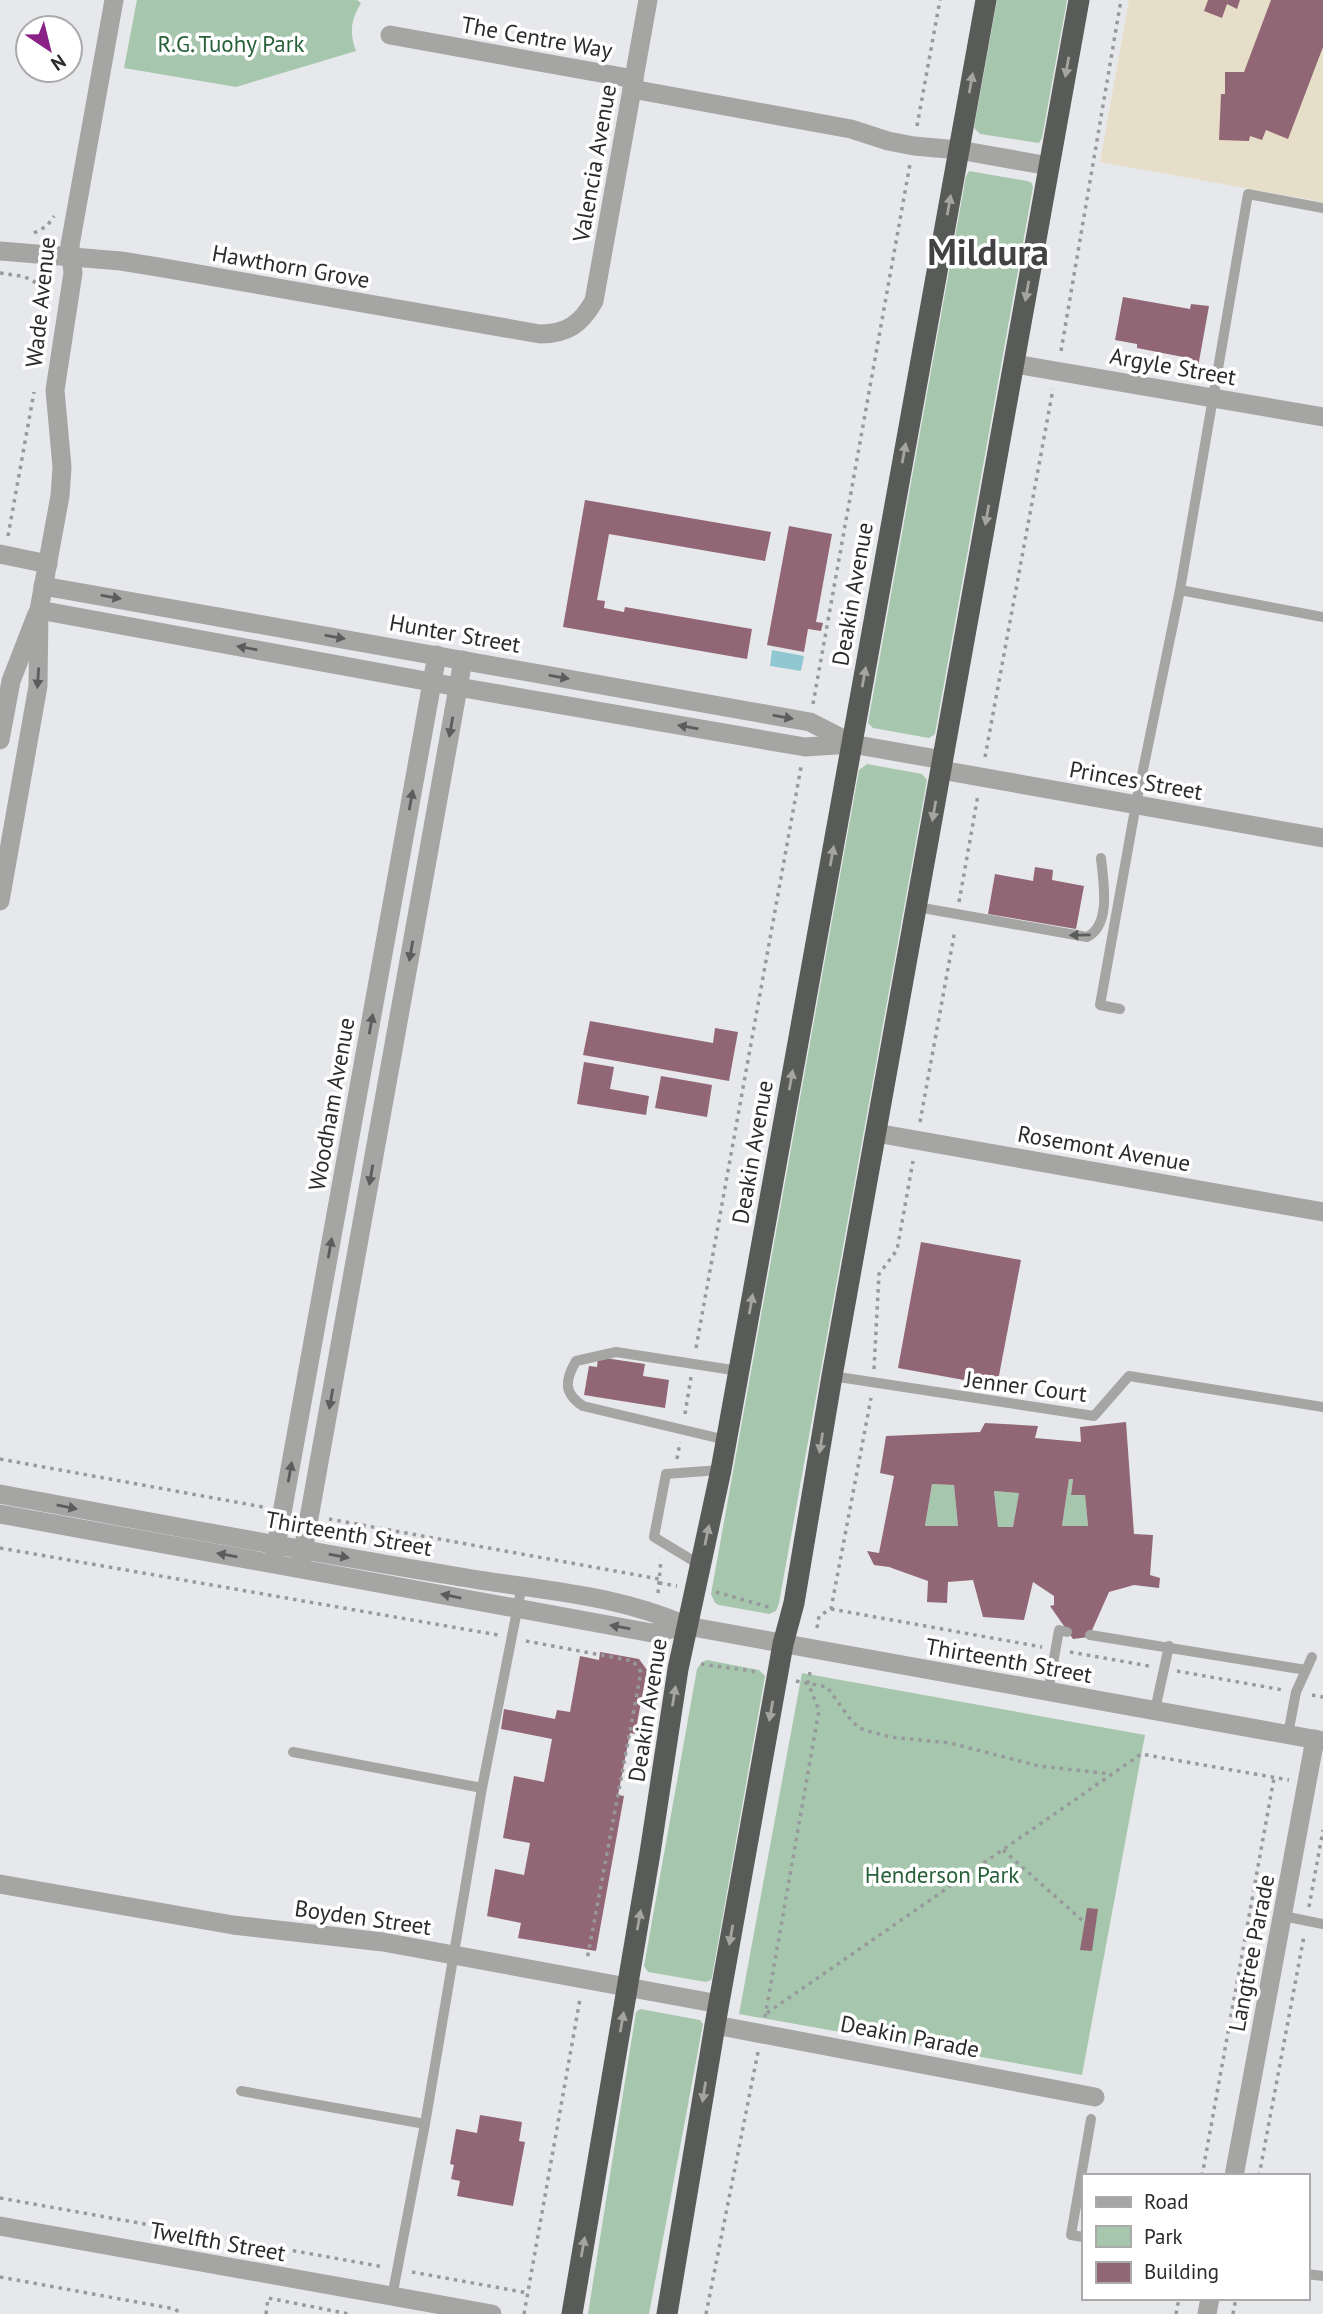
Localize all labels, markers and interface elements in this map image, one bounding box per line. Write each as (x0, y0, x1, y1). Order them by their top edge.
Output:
street label: The Centre Way (459, 9, 615, 65)
north arrow (14, 14, 84, 84)
park label: R.G. Tuohy Park (157, 29, 305, 58)
text: N (47, 50, 71, 76)
one-way arrow (1061, 56, 1072, 78)
one-way arrow (965, 72, 976, 94)
street label: Valencia Avenue (566, 82, 622, 245)
one-way arrow (944, 194, 955, 216)
district label: Mildura (927, 227, 1049, 275)
street label: Wade Avenue (19, 235, 61, 369)
street label: Hawthorn Grove (210, 238, 372, 294)
one-way arrow (1022, 280, 1033, 302)
street label: Argyle Street (1108, 341, 1239, 391)
one-way arrow (899, 442, 910, 464)
one-way arrow (981, 504, 992, 526)
street label: Deakin Avenue (825, 520, 879, 668)
one-way arrow (100, 592, 122, 603)
street label: Hunter Street (387, 607, 523, 659)
one-way arrow (324, 631, 346, 642)
one-way arrow (236, 642, 258, 653)
one-way arrow (859, 666, 870, 688)
one-way arrow (32, 667, 43, 689)
one-way arrow (548, 672, 570, 683)
one-way arrow (772, 712, 794, 723)
one-way arrow (445, 716, 456, 738)
one-way arrow (677, 721, 699, 732)
street label: Princes Street (1067, 754, 1205, 806)
one-way arrow (406, 789, 417, 811)
one-way arrow (928, 800, 939, 822)
one-way arrow (827, 845, 838, 867)
one-way arrow (1069, 929, 1091, 940)
one-way arrow (405, 940, 416, 962)
one-way arrow (366, 1013, 377, 1035)
street label: Woodham Avenue (302, 1015, 360, 1193)
one-way arrow (786, 1069, 797, 1091)
street label: Deakin Avenue (725, 1078, 779, 1226)
street label: Rosemont Avenue (1015, 1119, 1193, 1177)
one-way arrow (365, 1164, 376, 1186)
one-way arrow (325, 1237, 336, 1259)
one-way arrow (746, 1293, 757, 1315)
street label: Jenner Court (962, 1364, 1089, 1408)
one-way arrow (325, 1388, 336, 1410)
one-way arrow (815, 1433, 826, 1455)
one-way arrow (285, 1460, 296, 1482)
one-way arrow (56, 1501, 78, 1512)
street label: Thirteenth Street (263, 1504, 435, 1562)
one-way arrow (702, 1524, 713, 1546)
one-way arrow (216, 1549, 238, 1560)
one-way arrow (328, 1550, 350, 1561)
one-way arrow (440, 1591, 462, 1602)
one-way arrow (609, 1622, 631, 1633)
street label: Thirteenth Street (923, 1631, 1095, 1689)
street label: Deakin Avenue (621, 1636, 673, 1784)
one-way arrow (669, 1685, 680, 1707)
one-way arrow (766, 1700, 777, 1722)
park label: Henderson Park (865, 1860, 1019, 1889)
street label: Langtree Parade (1222, 1872, 1280, 2034)
street label: Boyden Street (293, 1893, 433, 1941)
one-way arrow (634, 1909, 645, 1931)
one-way arrow (725, 1924, 736, 1946)
street label: Deakin Parade (838, 2008, 982, 2064)
one-way arrow (617, 2011, 628, 2033)
one-way arrow (698, 2081, 709, 2103)
legend (1082, 2174, 1309, 2300)
text: Road (1144, 2188, 1188, 2215)
street label: Twelfth Street (148, 2215, 288, 2267)
text: Park (1144, 2223, 1183, 2250)
one-way arrow (578, 2236, 589, 2258)
text: Building (1144, 2258, 1219, 2285)

